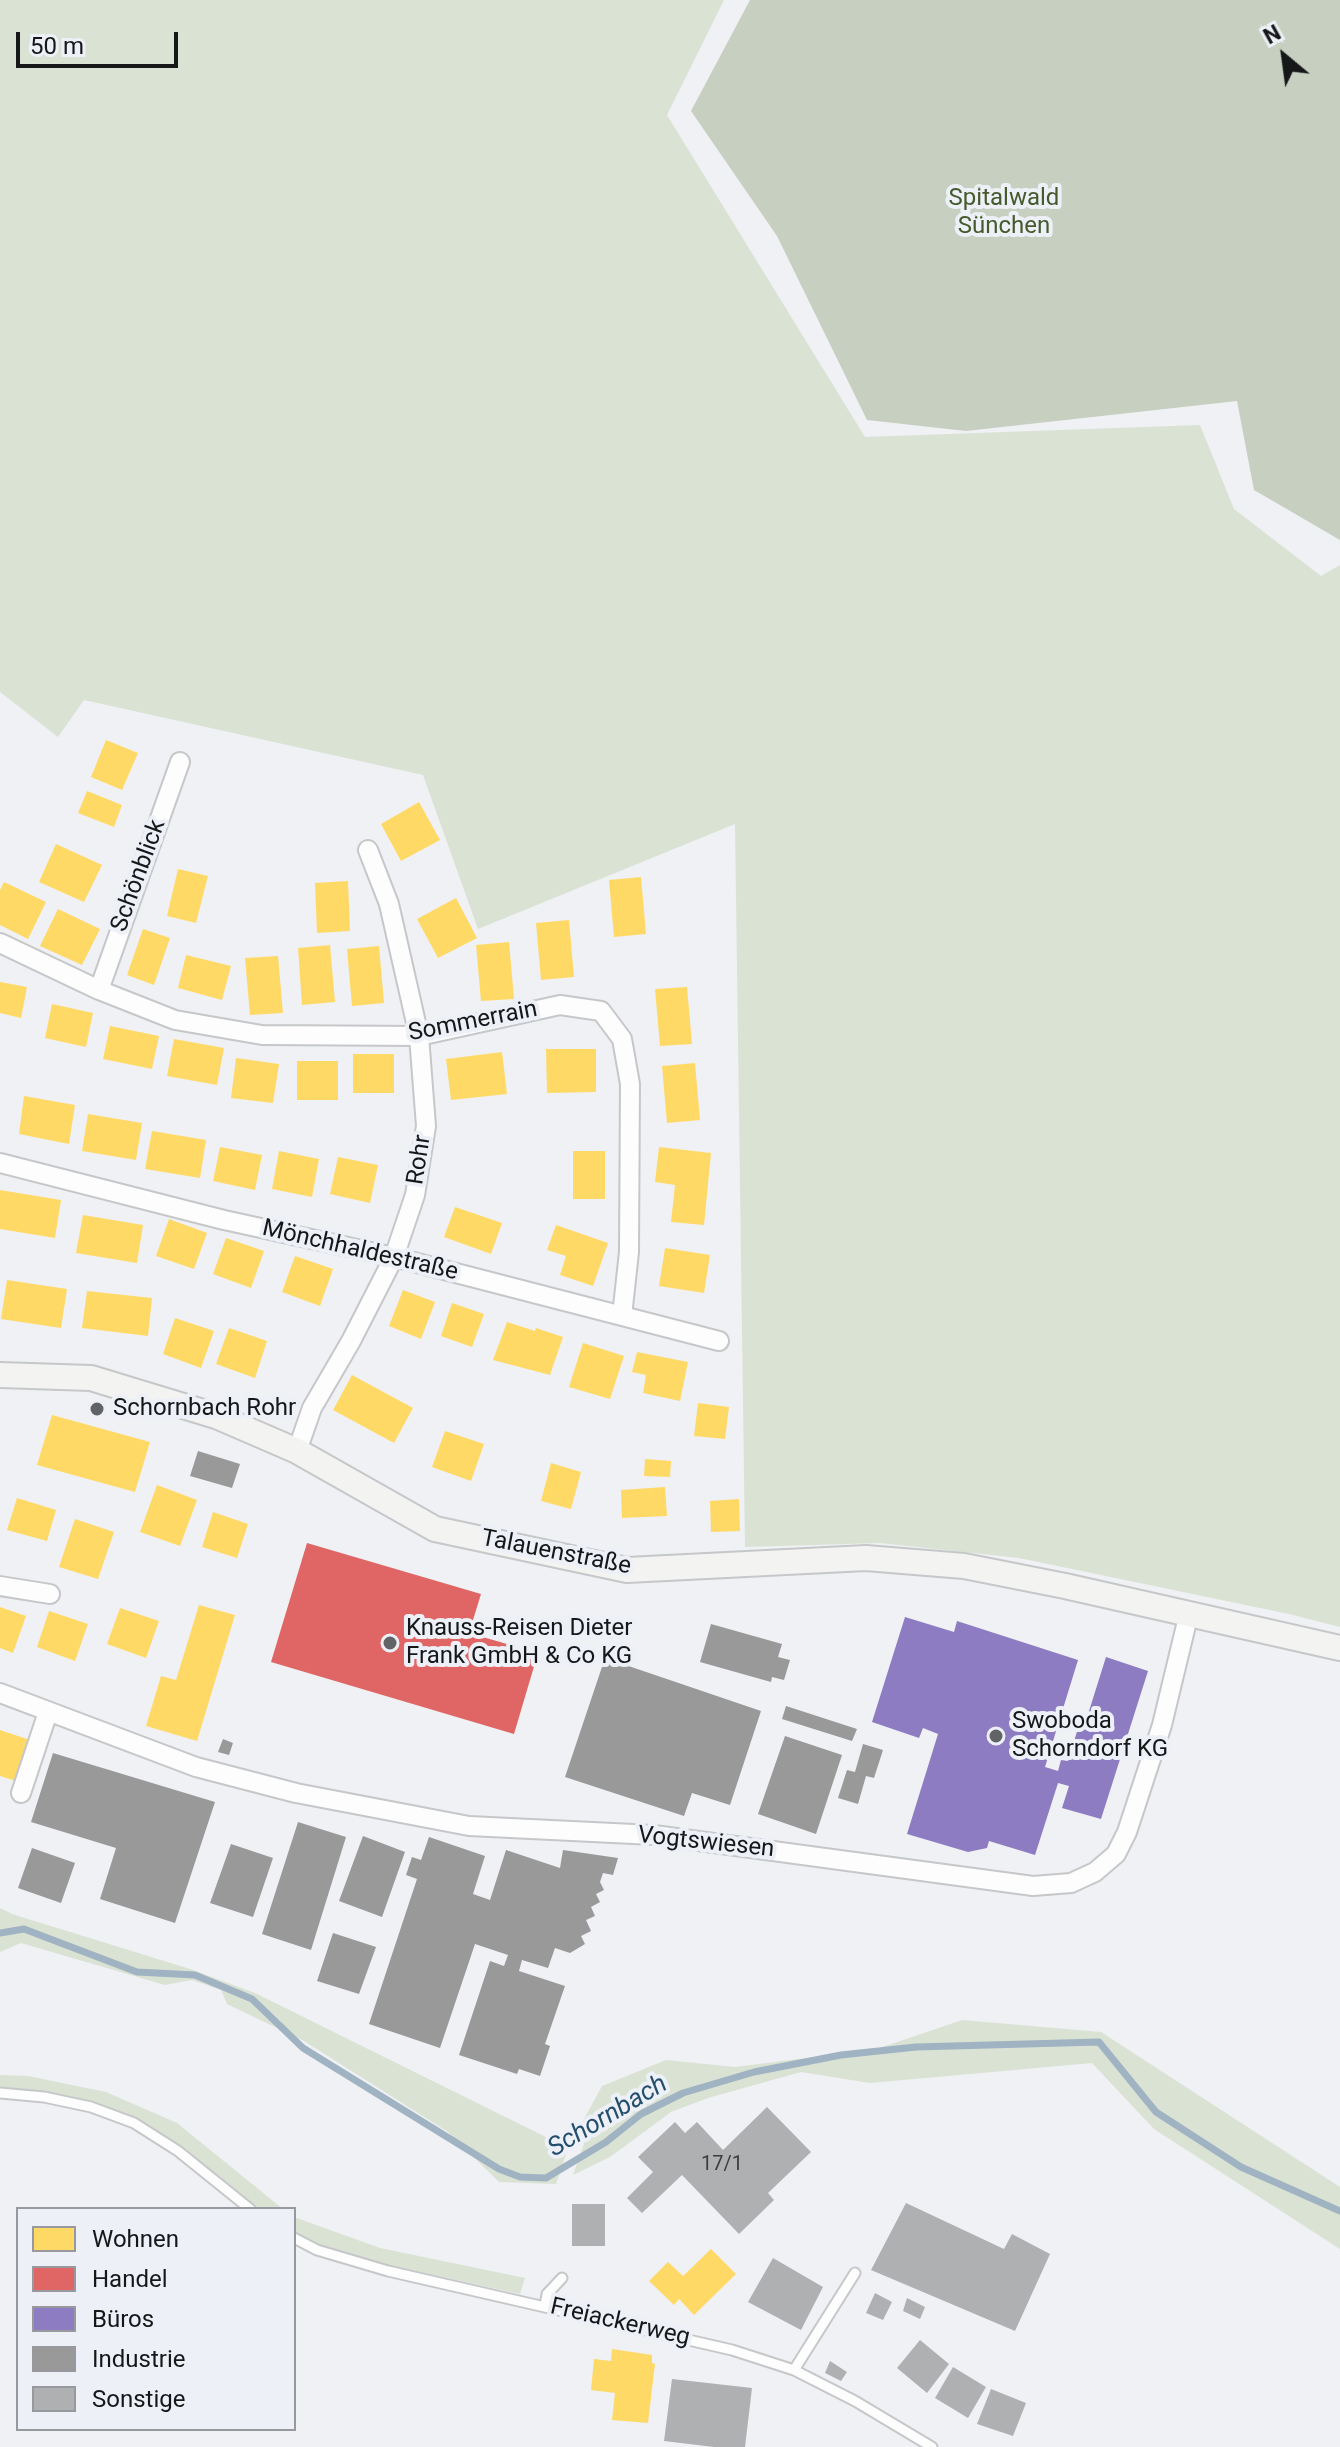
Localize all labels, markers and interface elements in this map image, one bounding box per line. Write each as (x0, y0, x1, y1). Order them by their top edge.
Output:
scale bar (20, 16, 182, 66)
north arrow (1244, 16, 1324, 96)
text: N (1259, 20, 1285, 49)
text: 50 m (30, 32, 84, 60)
park label: Spitalwald Sünchen (949, 185, 1059, 241)
street label: Schönblick (105, 816, 173, 936)
street label: Sommerrain (406, 995, 540, 1049)
street label: Rohr (402, 1133, 438, 1187)
street label: Mönchhaldestraße (259, 1214, 461, 1288)
place label: Schornbach Rohr (113, 1395, 296, 1423)
marker: Schornbach Rohr (88, 1400, 106, 1418)
street label: Talauenstraße (479, 1524, 633, 1582)
place label: Knauss-Reisen Dieter Frank GmbH & Co KG (406, 1615, 632, 1671)
marker: Knauss-Reisen Dieter Frank GmbH & Co KG (381, 1634, 399, 1652)
place label: Swoboda Schorndorf KG (1012, 1708, 1168, 1764)
marker: Swoboda Schorndorf KG (987, 1727, 1005, 1745)
street label: Vogtswiesen (636, 1822, 776, 1864)
water label: Schornbach (543, 2069, 673, 2165)
house number: 17/1 (701, 2153, 743, 2177)
legend (16, 2207, 296, 2431)
text: Wohnen (92, 2225, 179, 2253)
text: Handel (92, 2265, 168, 2293)
street label: Freiackerweg (547, 2293, 693, 2353)
text: Büros (92, 2305, 154, 2333)
text: Industrie (92, 2345, 185, 2373)
text: Sonstige (92, 2385, 185, 2413)

